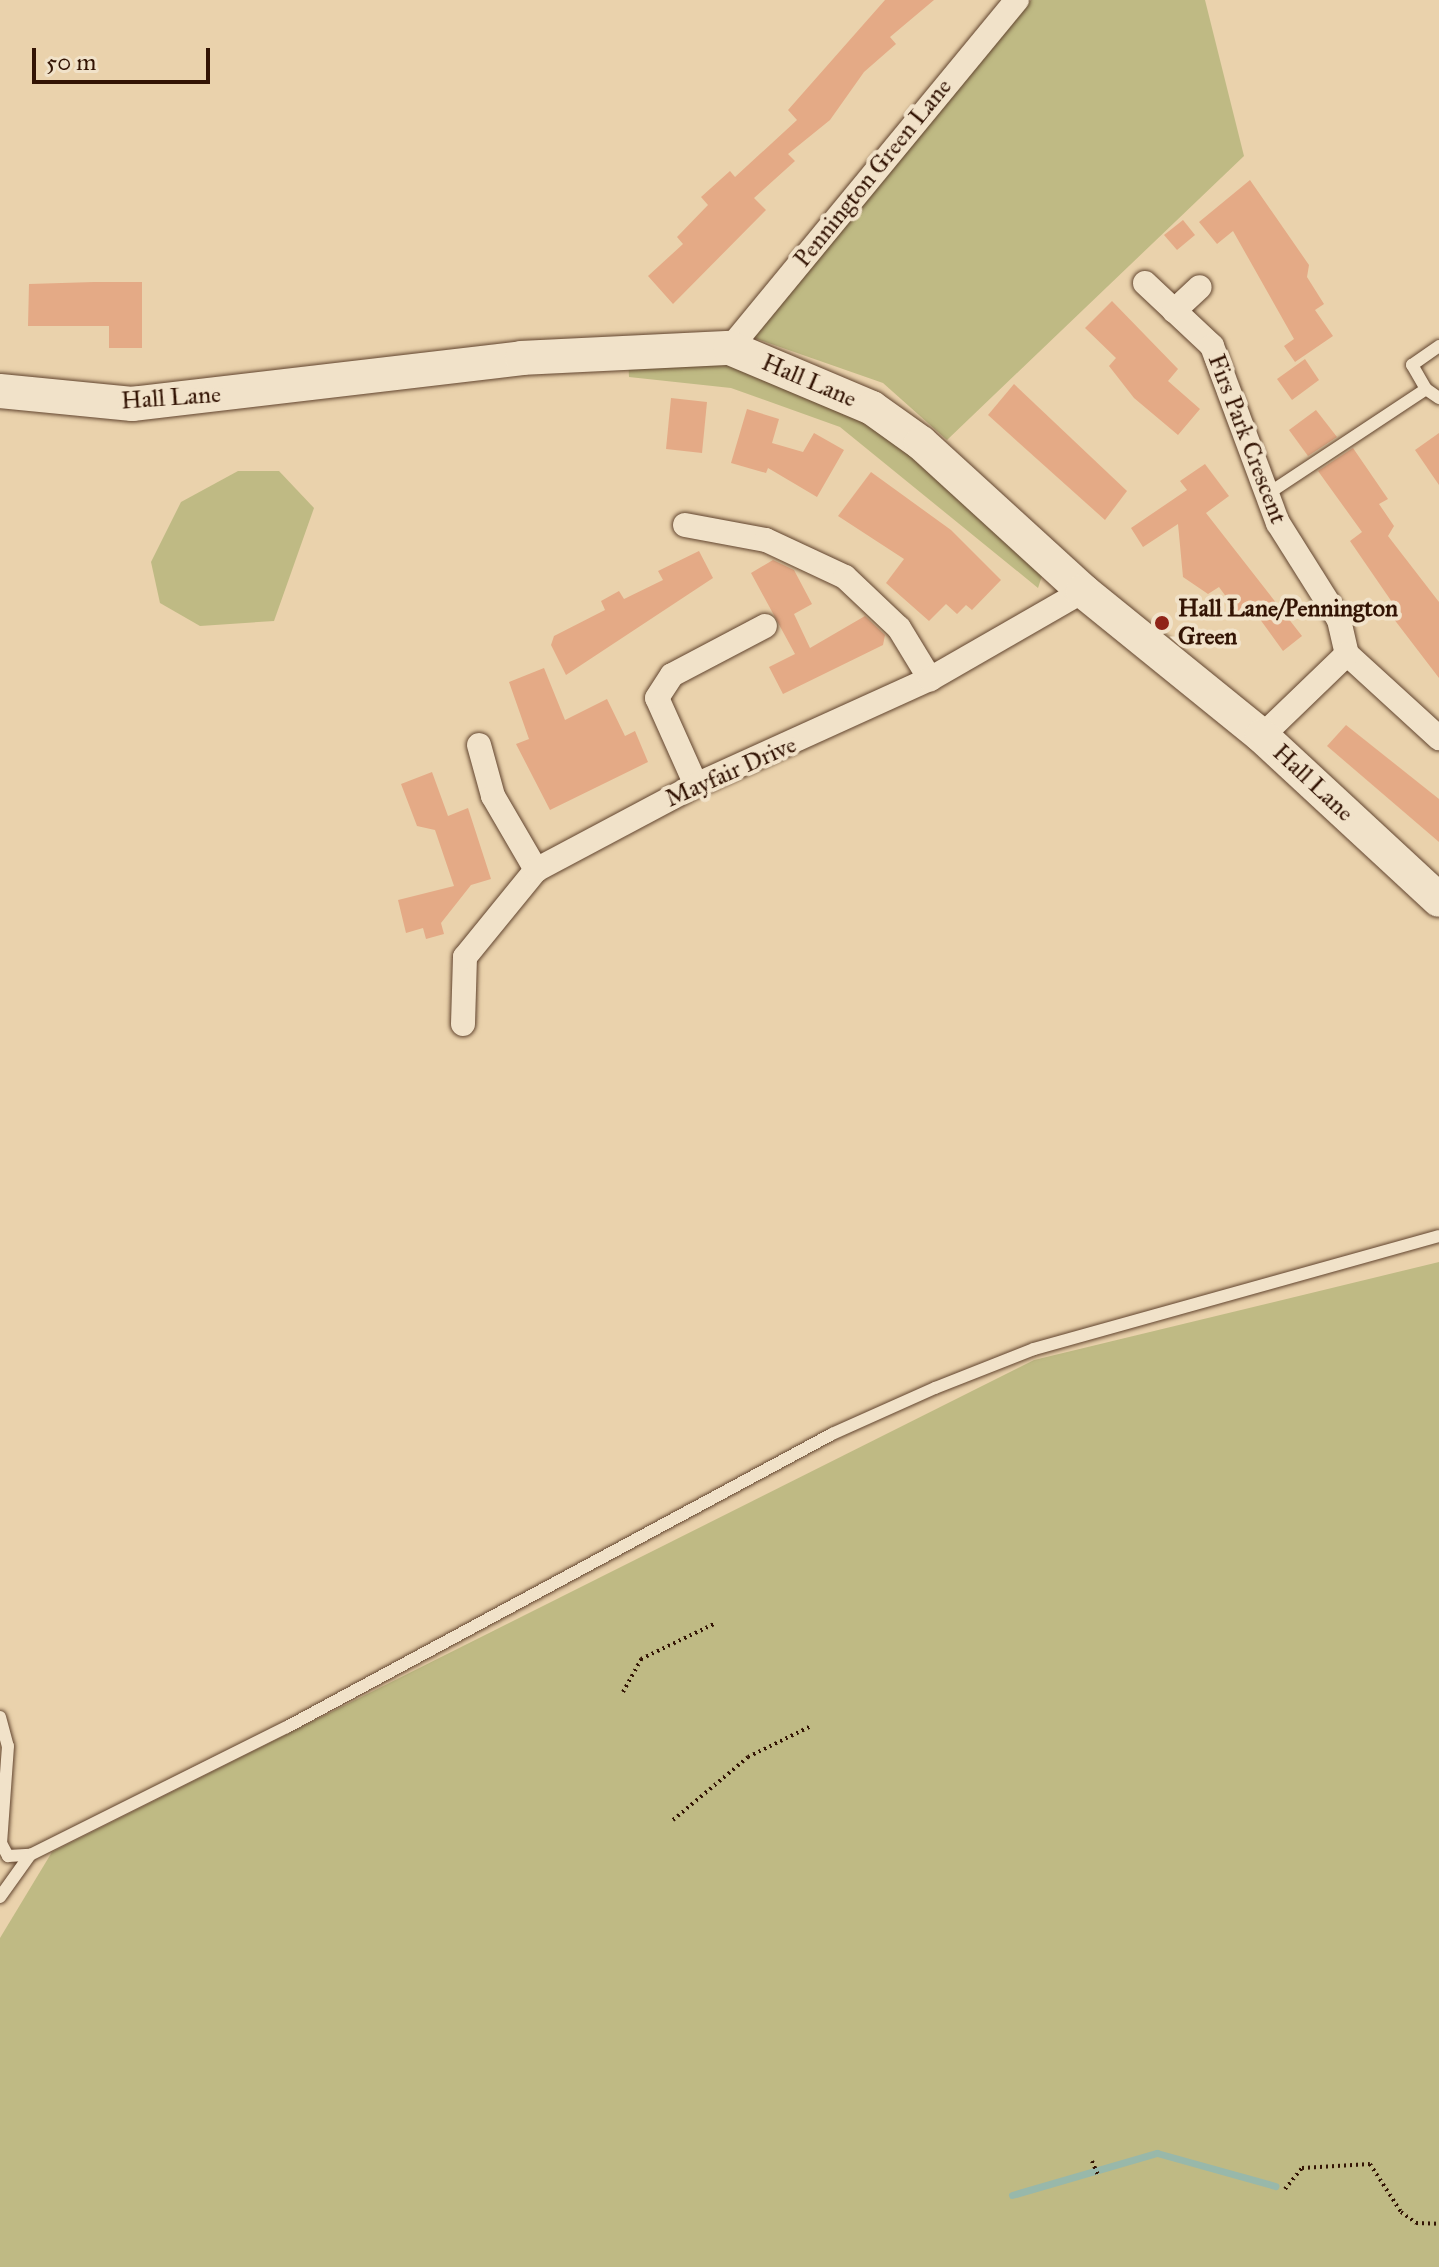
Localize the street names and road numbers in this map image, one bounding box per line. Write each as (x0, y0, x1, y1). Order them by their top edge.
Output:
street label: Pennington Green Lane (788, 73, 958, 273)
street label: Hall Lane (757, 348, 861, 414)
street label: Firs Park Crescent (1201, 350, 1293, 528)
street label: Hall Lane (120, 380, 222, 416)
street label: Mayfair Drive (661, 730, 801, 814)
street label: Hall Lane (1267, 738, 1359, 828)

